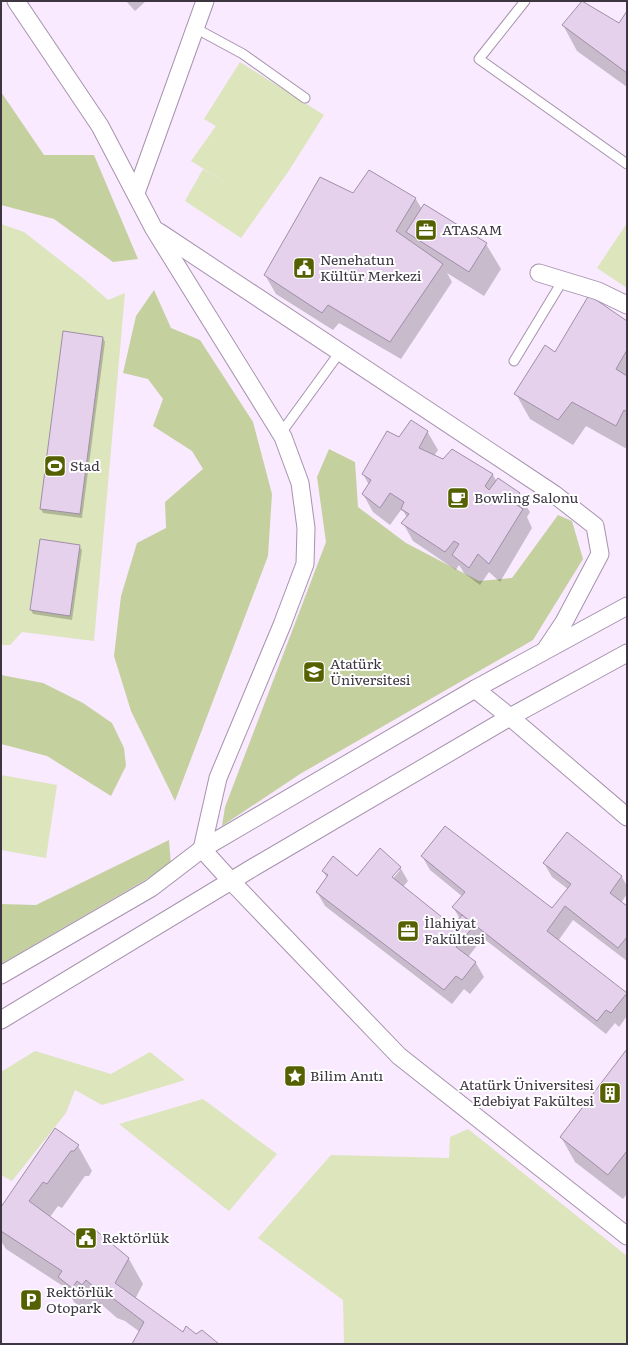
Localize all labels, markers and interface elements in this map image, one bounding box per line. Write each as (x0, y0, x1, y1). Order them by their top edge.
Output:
office icon: ATASAM (413, 217, 439, 243)
place label: ATASAM (442, 219, 503, 239)
place label: Nenehatun Kültür Merkezi (320, 249, 422, 285)
public building icon: Nenehatun Kültür Merkezi (291, 255, 317, 281)
sports icon: Stad (42, 453, 68, 479)
place label: Stad (70, 455, 100, 475)
cafe icon: Bowling Salonu (445, 485, 471, 511)
place label: Bowling Salonu (474, 487, 579, 507)
place label: Atatürk Üniversitesi (330, 653, 411, 689)
school or university icon: Atatürk Üniversitesi (301, 659, 327, 685)
place label: İlahiyat Fakültesi (424, 912, 485, 948)
office icon: İlahiyat Fakültesi (395, 918, 421, 944)
place icon: Bilim Anıtı (282, 1063, 308, 1089)
place label: Bilim Anıtı (310, 1065, 383, 1085)
place label: Atatürk Üniversitesi Edebiyat Fakültesi (459, 1074, 594, 1110)
building icon: Atatürk Üniversitesi Edebiyat Fakültesi (597, 1080, 623, 1106)
public building icon: Rektörlük (73, 1225, 99, 1251)
place label: Rektörlük (102, 1227, 170, 1247)
place label: Rektörlük Otopark (46, 1281, 114, 1317)
parking icon: Rektörlük Otopark (18, 1287, 44, 1313)

